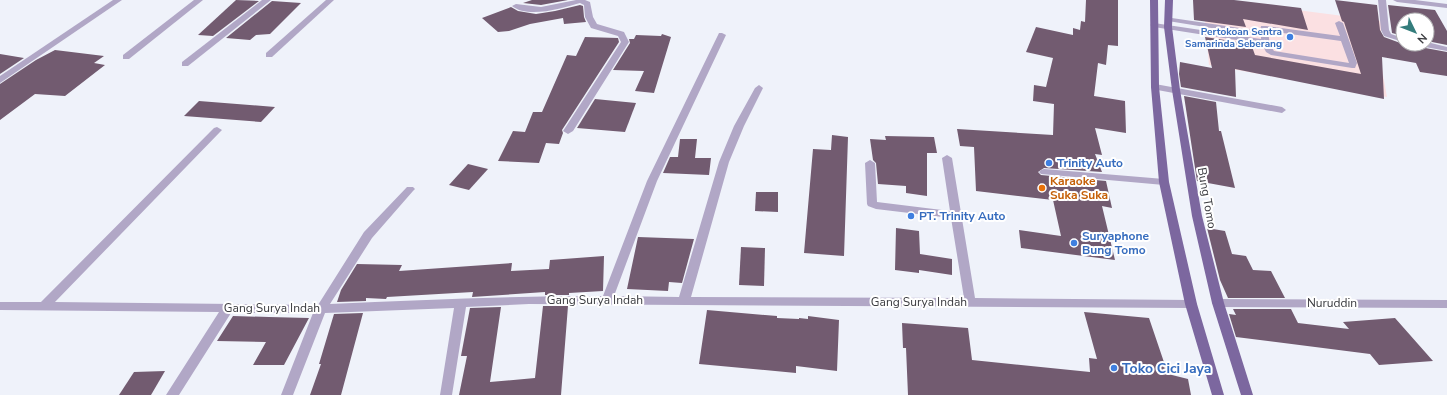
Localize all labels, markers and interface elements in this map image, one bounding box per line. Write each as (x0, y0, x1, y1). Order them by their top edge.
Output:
north arrow (1395, 12, 1435, 52)
place label: Pertokoan Sentra Samarinda Seberang (1185, 25, 1282, 51)
text: N (1414, 30, 1430, 47)
marker: Pertokoan Sentra Samarinda Seberang (1285, 32, 1295, 42)
place label: Trinity Auto (1057, 155, 1123, 171)
marker: Trinity Auto (1044, 158, 1054, 168)
street label: Bung Tomo (1194, 166, 1220, 230)
place label: Karaoke Suka Suka (1050, 173, 1108, 203)
marker: Karaoke Suka Suka (1037, 183, 1047, 193)
place label: PT. Trinity Auto (919, 208, 1006, 224)
marker: PT. Trinity Auto (906, 211, 916, 221)
place label: Suryaphone Bung Tomo (1082, 228, 1149, 258)
marker: Suryaphone Bung Tomo (1069, 238, 1079, 248)
street label: Gang Surya Indah (547, 292, 643, 308)
street label: Gang Surya Indah (871, 294, 967, 310)
street label: Nuruddin (1307, 295, 1357, 311)
street label: Gang Surya Indah (224, 300, 320, 316)
place label: Toko Cici Jaya (1122, 359, 1211, 378)
marker: Toko Cici Jaya (1109, 363, 1119, 373)

